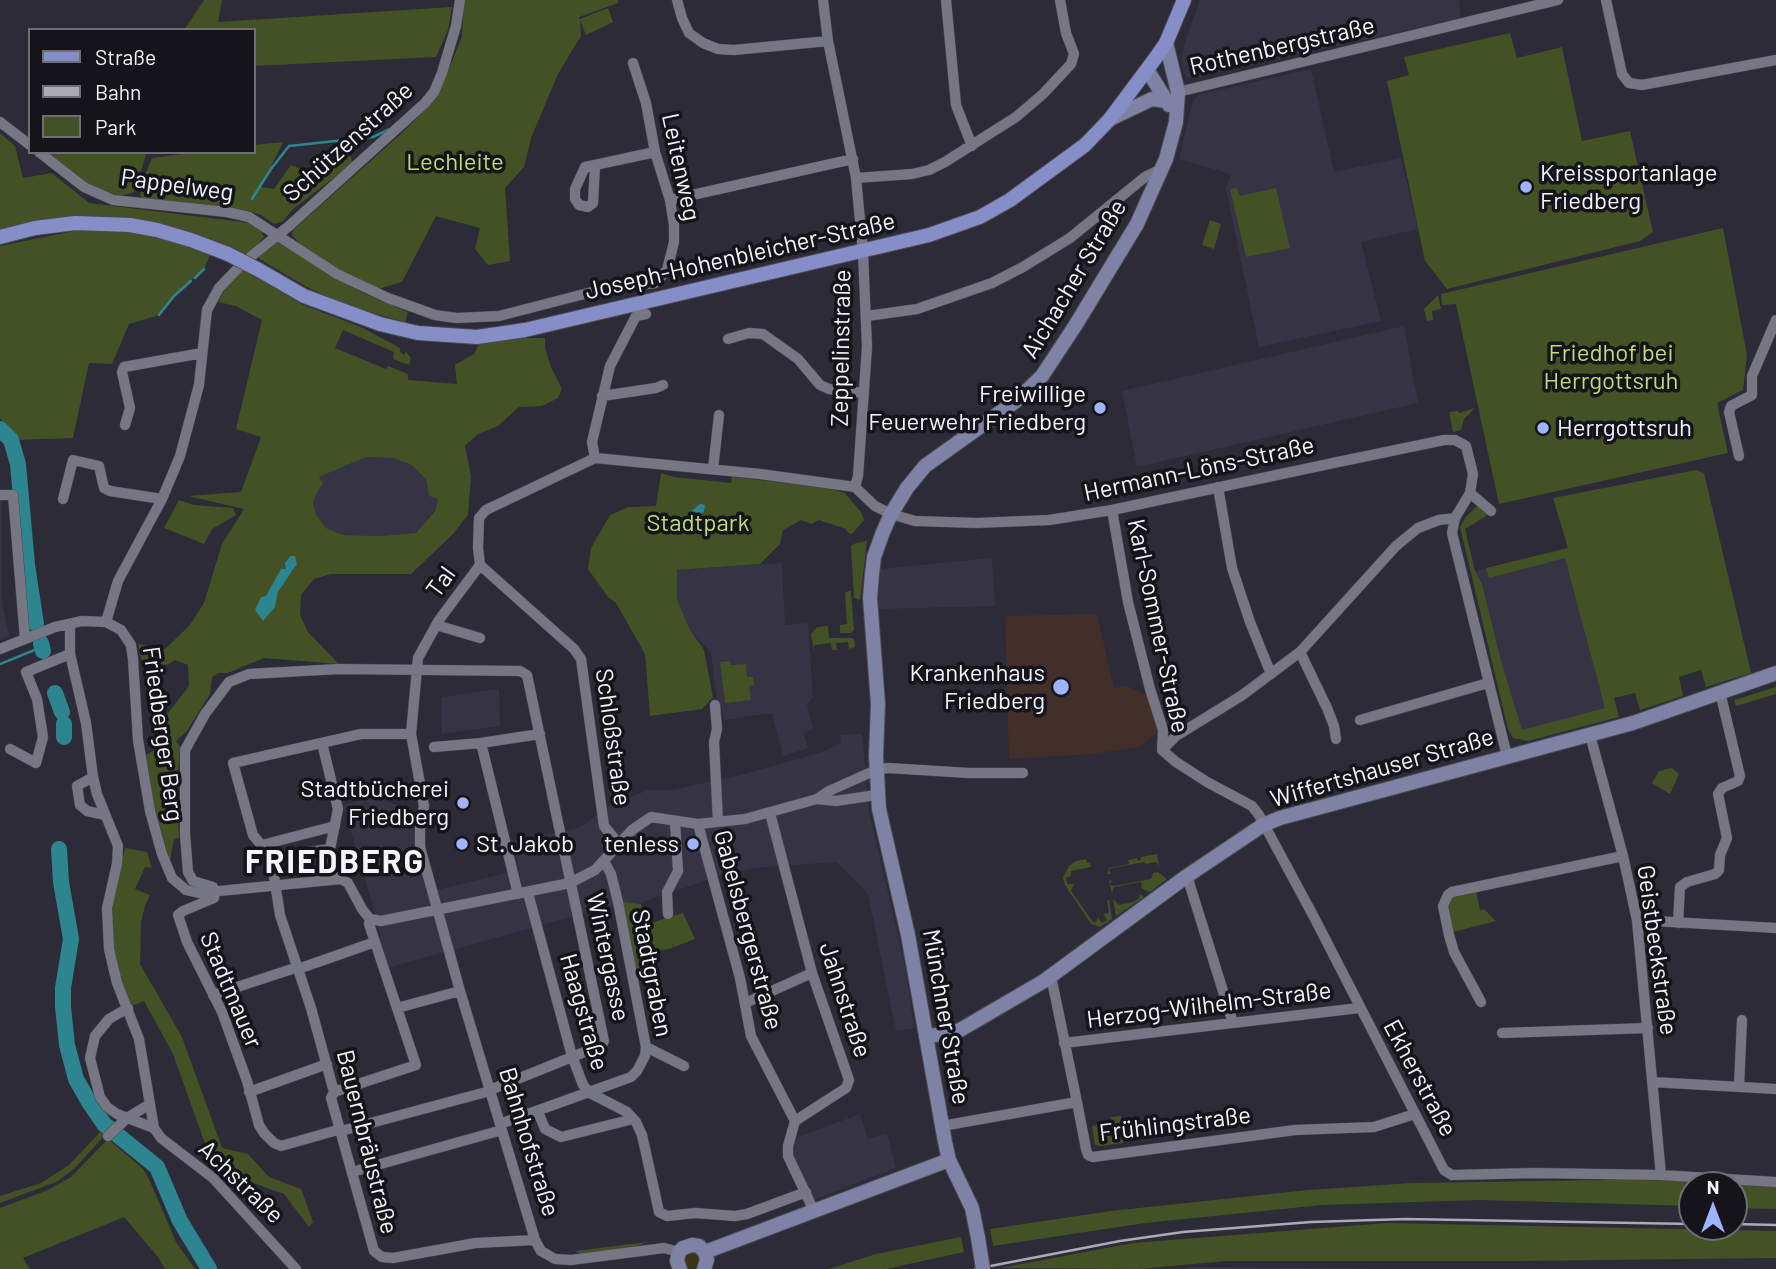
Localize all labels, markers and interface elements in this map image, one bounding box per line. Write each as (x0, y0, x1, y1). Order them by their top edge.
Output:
street label: Rothenbergstraße (1187, 11, 1377, 81)
legend (28, 28, 256, 154)
text: Straße (95, 44, 156, 69)
street label: Schützenstraße (277, 76, 419, 208)
text: Bahn (95, 79, 141, 104)
street label: Leitenweg (656, 111, 706, 223)
text: Park (95, 114, 136, 139)
park label: Lechleite (406, 148, 504, 176)
place label: Kreissportanlage Friedberg (1540, 159, 1718, 215)
street label: Pappelweg (119, 163, 235, 207)
marker: Kreissportanlage Friedberg (1518, 179, 1534, 195)
street label: Aichacher Straße (1015, 195, 1133, 363)
street label: Joseph-Hohenbleicher-Straße (582, 206, 898, 306)
street label: Zeppelinstraße (825, 269, 857, 427)
park label: Friedhof bei Herrgottsruh (1544, 339, 1678, 395)
place label: Freiwillige Feuerwehr Friedberg (868, 380, 1086, 436)
marker: Freiwillige Feuerwehr Friedberg (1092, 400, 1108, 416)
place label: Herrgottsruh (1557, 414, 1692, 442)
marker: Herrgottsruh (1535, 420, 1551, 436)
street label: Hermann-Löns-Straße (1081, 431, 1317, 507)
park label: Stadtpark (646, 509, 750, 537)
street label: Karl-Sommer-Straße (1121, 516, 1195, 736)
street label: Tal (420, 561, 462, 603)
street label: Friedberger Berg (136, 645, 190, 823)
place label: Krankenhaus Friedberg (910, 659, 1045, 715)
street label: Schloßstraße (589, 667, 637, 807)
marker: Krankenhaus Friedberg (1051, 677, 1071, 697)
street label: Wiffertshauser Straße (1267, 722, 1497, 814)
place label: Stadtbücherei Friedberg (301, 775, 449, 831)
marker: Stadtbücherei Friedberg (455, 795, 471, 811)
street label: Gabelsbergerstraße (708, 827, 788, 1033)
place label: St. Jakob (476, 830, 574, 858)
place label: tenless (604, 830, 679, 858)
marker: St. Jakob (454, 836, 470, 852)
marker: tenless (685, 836, 701, 852)
district label: FRIEDBERG (246, 843, 424, 881)
street label: Geistbeckstraße (1631, 863, 1683, 1037)
street label: Wintergasse (580, 890, 636, 1024)
street label: Stadtgraben (626, 907, 678, 1039)
street label: Münchner Straße (916, 927, 976, 1107)
street label: Stadtmauer (194, 928, 268, 1052)
street label: Jahnstraße (813, 939, 877, 1061)
street label: Haagstraße (554, 950, 614, 1074)
street label: Herzog-Wilhelm-Straße (1085, 976, 1333, 1034)
street label: Ekherstraße (1377, 1015, 1463, 1141)
street label: Bauernbräustraße (330, 1047, 404, 1237)
street label: Bahnhofstraße (493, 1064, 565, 1220)
street label: Frühlingstraße (1098, 1100, 1252, 1148)
street label: Achstraße (192, 1134, 290, 1230)
north arrow (1678, 1171, 1748, 1241)
text: N (1707, 1175, 1719, 1198)

